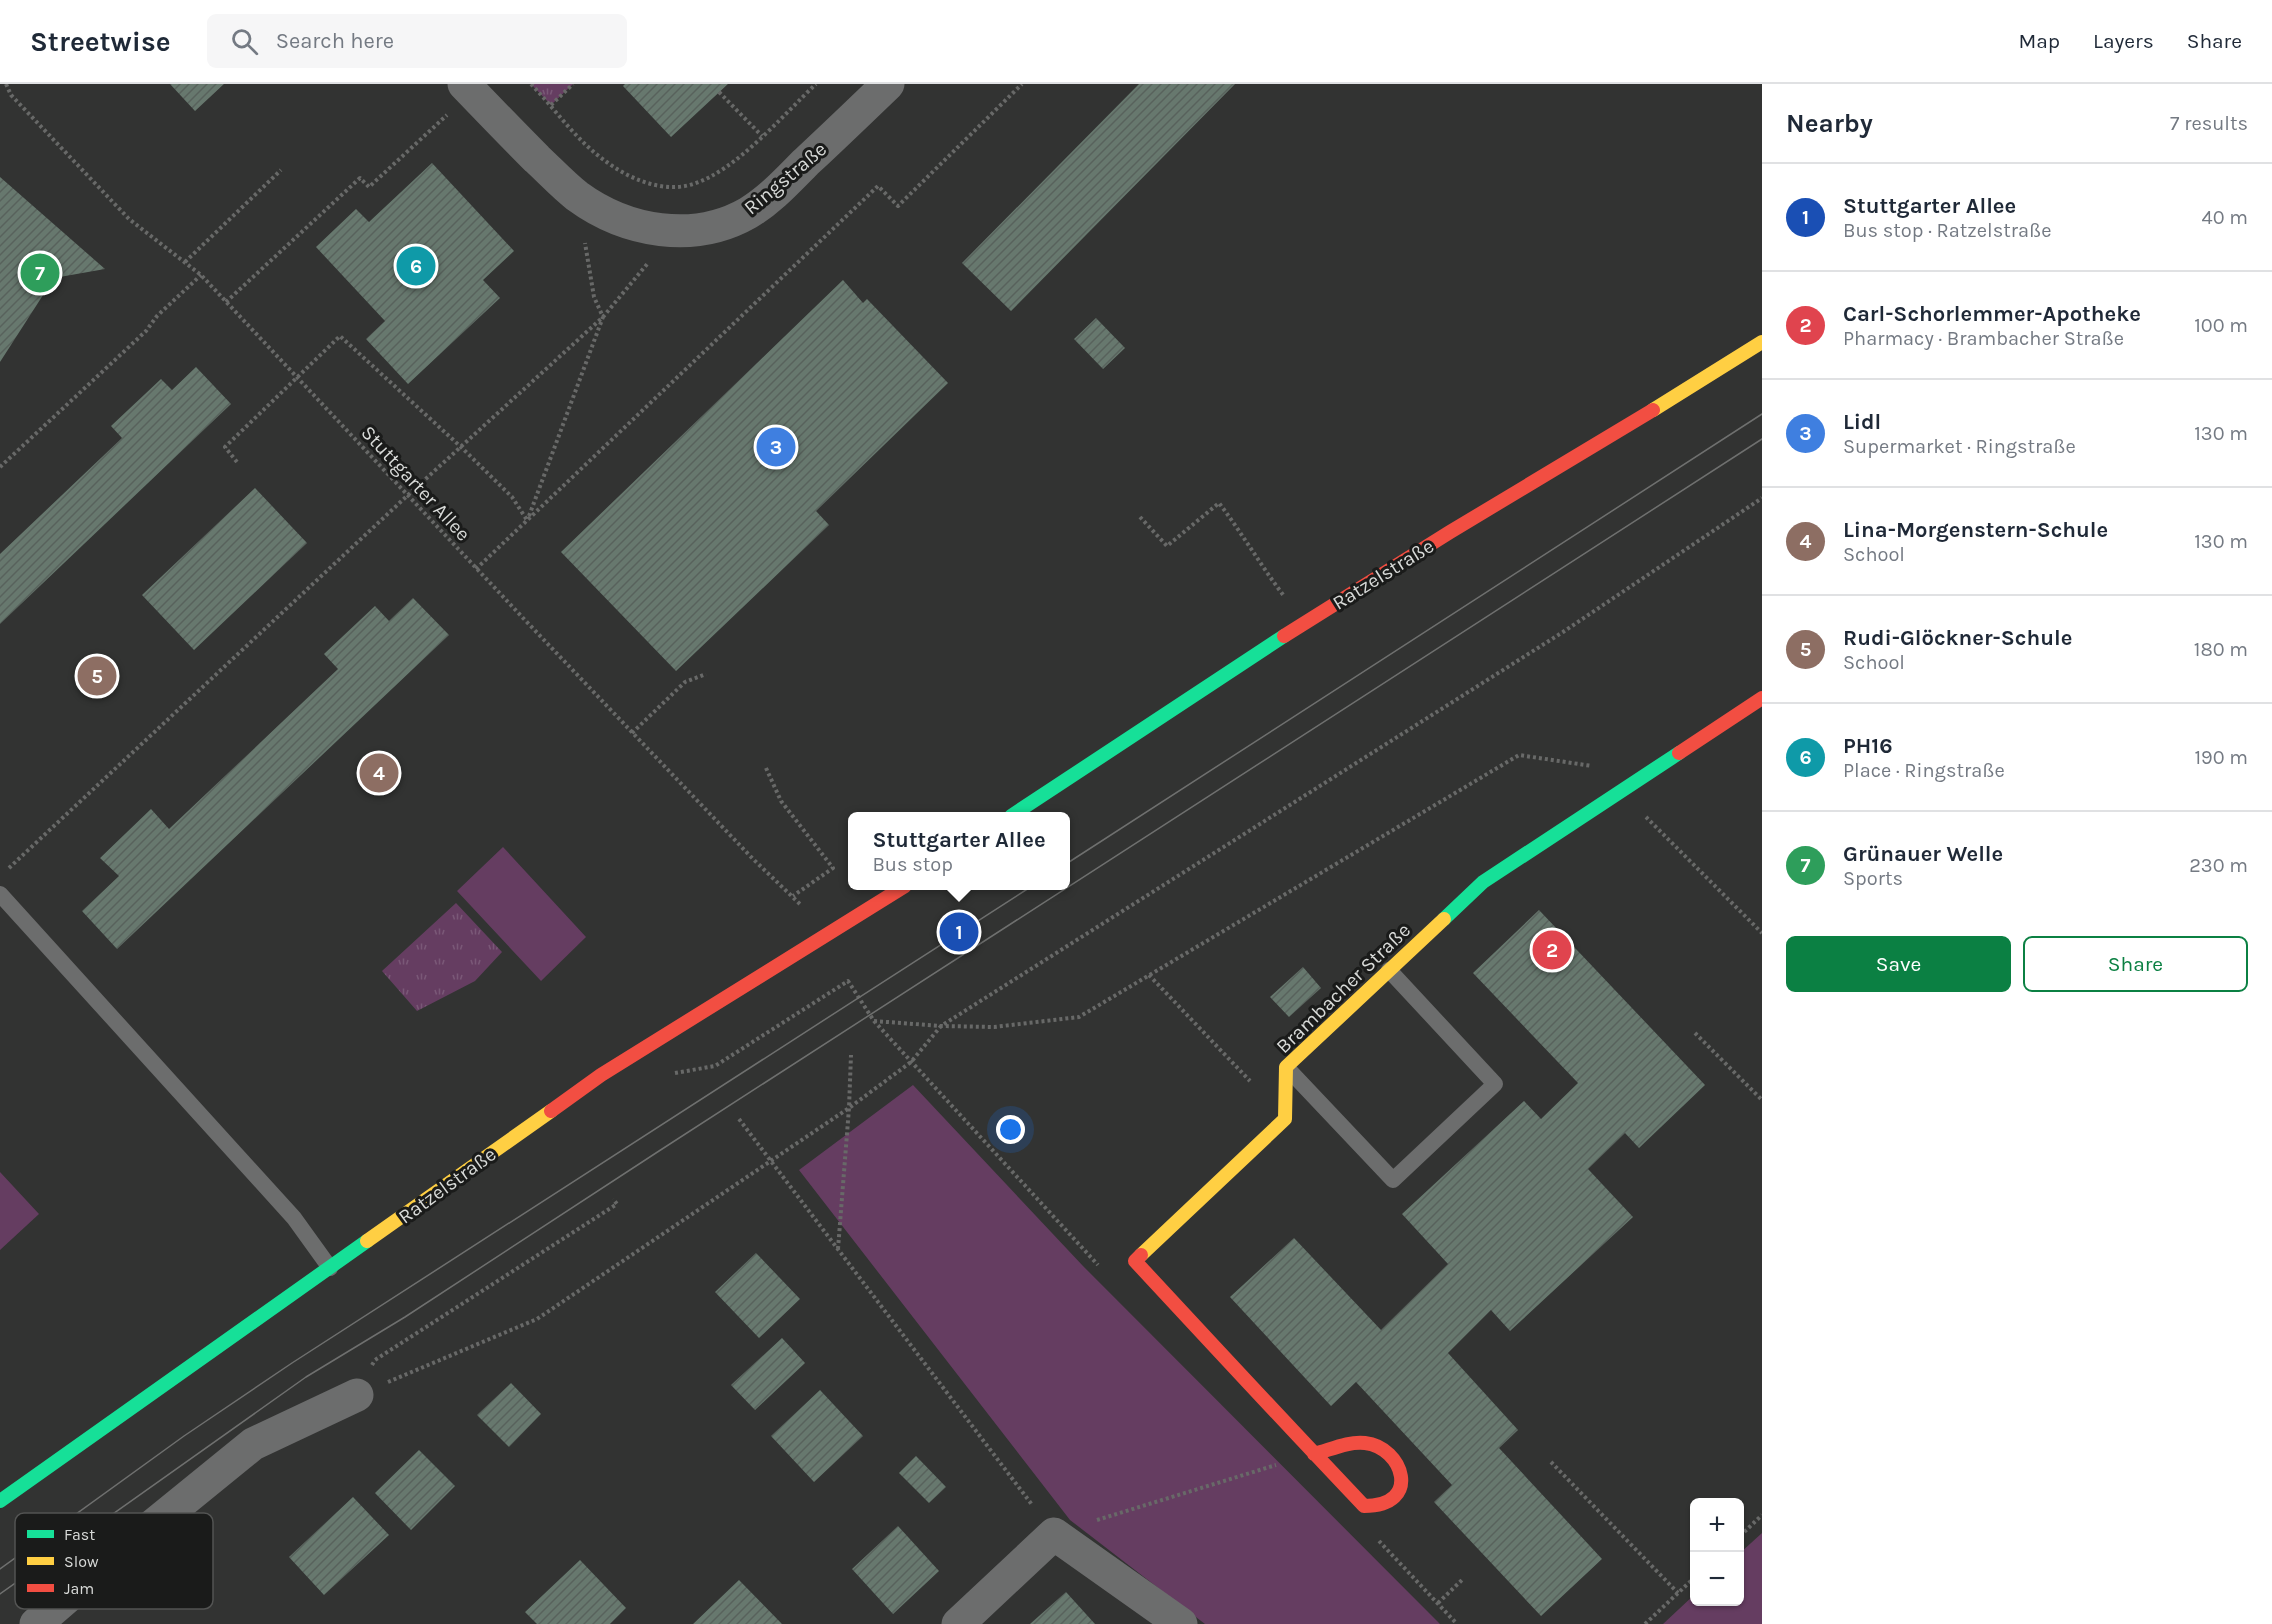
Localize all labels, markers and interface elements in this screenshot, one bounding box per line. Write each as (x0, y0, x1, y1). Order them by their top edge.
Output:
search box (207, 14, 627, 68)
text: Streetwise (30, 25, 171, 58)
icon: search (228, 25, 261, 58)
text: Search here (276, 28, 394, 54)
text: Map (2018, 29, 2060, 53)
text: Layers (2093, 29, 2154, 53)
text: Share (2187, 29, 2242, 53)
text: Nearby (1786, 108, 1873, 139)
text: 7 results (2170, 112, 2248, 135)
street label: Ringstraße (739, 137, 831, 219)
text: Stuttgarter Allee (1843, 193, 2016, 219)
text: 1 (1802, 206, 1809, 229)
text: 40 m (2202, 206, 2248, 229)
text: Bus stop · Ratzelstraße (1843, 219, 2051, 242)
pin: 6 (396, 244, 436, 288)
pin: 7 (20, 250, 60, 296)
text: Carl-Schorlemmer-Apotheke (1843, 301, 2141, 327)
text: 2 (1799, 314, 1812, 337)
text: 100 m (2194, 314, 2248, 337)
text: Pharmacy · Brambacher Straße (1843, 327, 2124, 350)
text: Lidl (1843, 409, 1881, 435)
street label: Stuttgarter Allee (356, 421, 475, 546)
text: 3 (1799, 422, 1812, 445)
text: 130 m (2194, 422, 2248, 445)
pin: 3 (756, 424, 796, 470)
text: Supermarket · Ringstraße (1843, 435, 2076, 458)
text: Lina-Morgenstern-Schule (1843, 517, 2108, 543)
text: 4 (1800, 530, 1811, 553)
text: 130 m (2194, 530, 2248, 553)
street label: Ratzelstraße (1328, 534, 1438, 615)
text: School (1843, 543, 1905, 566)
text: Rudi-Glöckner-Schule (1843, 625, 2072, 651)
text: 5 (1800, 638, 1811, 661)
text: 180 m (2194, 638, 2248, 661)
text: School (1843, 651, 1905, 674)
pin: 5 (78, 654, 116, 698)
text: PH16 (1843, 733, 1893, 759)
text: 6 (1799, 746, 1812, 769)
text: 190 m (2194, 746, 2248, 769)
pin: 4 (360, 750, 398, 796)
text: Place · Ringstraße (1843, 759, 2005, 782)
popup (848, 812, 1070, 890)
text: Stuttgarter Allee (872, 827, 1046, 853)
text: Grünauer Welle (1843, 841, 2003, 867)
text: Bus stop (872, 853, 953, 876)
text: 7 (1801, 854, 1810, 877)
text: 230 m (2189, 854, 2248, 877)
text: Sports (1843, 867, 1903, 890)
pin: 1 (940, 910, 978, 954)
street label: Brambacher Straße (1272, 919, 1415, 1058)
pin: 2 (1532, 928, 1572, 972)
button: Save (1786, 936, 2011, 992)
button: Share (2023, 936, 2248, 992)
your location (996, 1115, 1025, 1144)
street label: Ratzelstraße (394, 1142, 501, 1228)
map controls (1690, 1498, 1744, 1606)
button: + (1690, 1498, 1744, 1552)
legend (15, 1513, 213, 1609)
text: Fast (64, 1525, 95, 1544)
text: Slow (64, 1552, 99, 1571)
button: − (1690, 1552, 1744, 1606)
text: Jam (64, 1579, 94, 1598)

